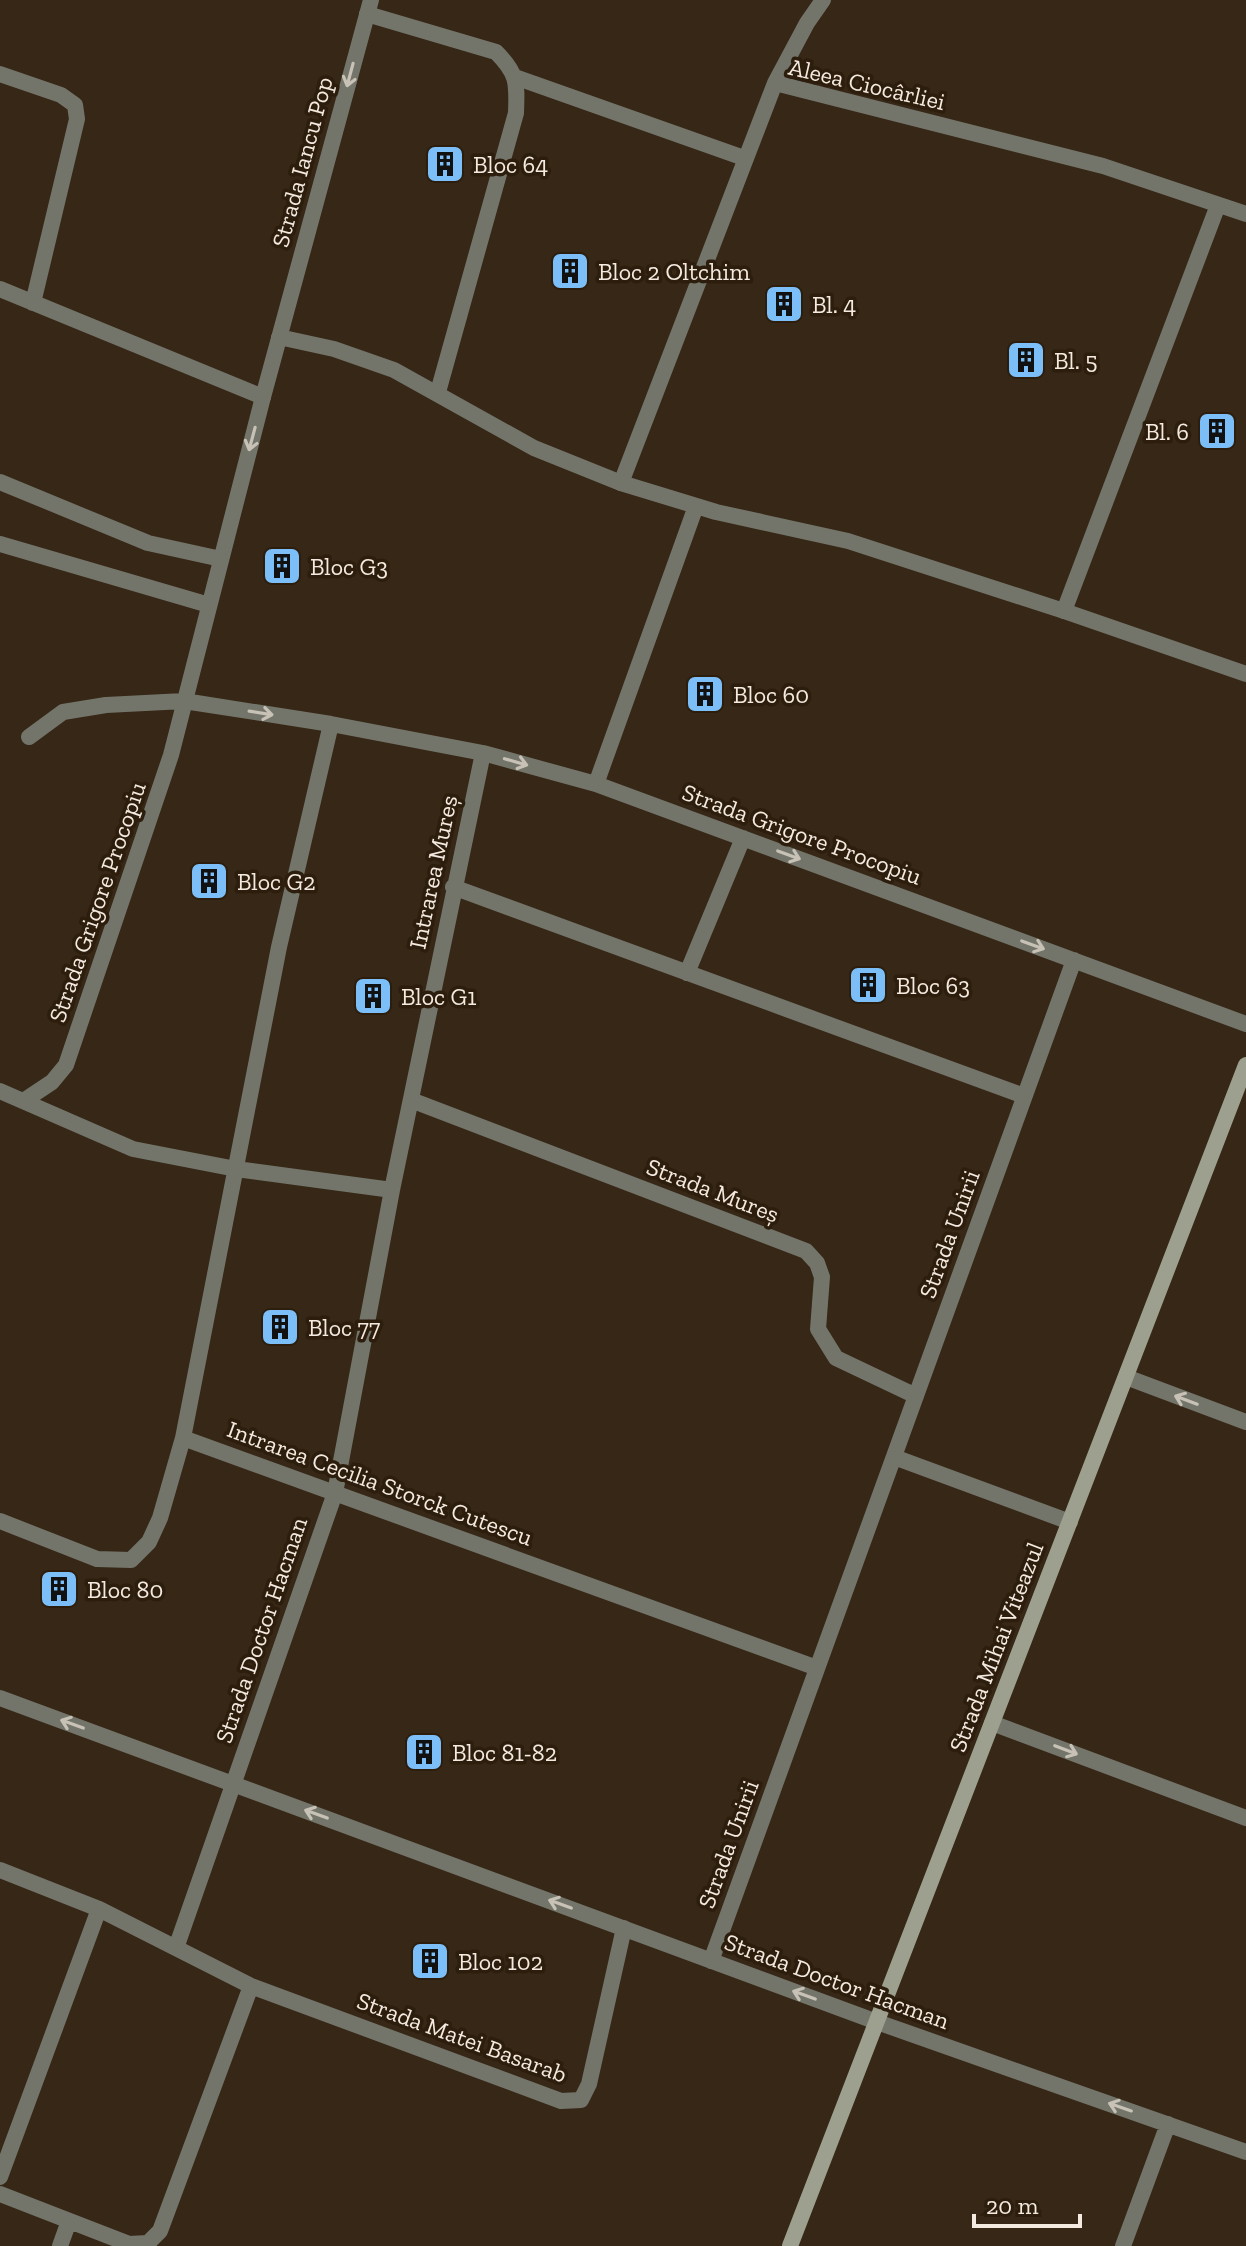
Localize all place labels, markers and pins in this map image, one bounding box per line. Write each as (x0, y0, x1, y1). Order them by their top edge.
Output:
building icon: Bloc 64 (424, 143, 466, 185)
place label: Bloc 64 (473, 150, 548, 179)
building icon: Bloc 2 Oltchim (549, 250, 591, 292)
place label: Bloc 2 Oltchim (598, 257, 750, 286)
building icon: Bl. 4 (763, 283, 805, 325)
place label: Bl. 4 (812, 290, 856, 319)
building icon: Bl. 5 (1005, 339, 1047, 381)
place label: Bl. 5 (1054, 346, 1098, 375)
building icon: Bl. 6 (1196, 410, 1238, 452)
place label: Bl. 6 (1145, 417, 1189, 446)
building icon: Bloc G3 (261, 545, 303, 587)
place label: Bloc G3 (310, 552, 388, 581)
building icon: Bloc 60 (684, 673, 726, 715)
place label: Bloc 60 (733, 680, 809, 709)
building icon: Bloc G2 (188, 860, 230, 902)
place label: Bloc G2 (237, 867, 316, 896)
building icon: Bloc 63 (847, 964, 889, 1006)
place label: Bloc 63 (896, 971, 970, 1000)
building icon: Bloc G1 (352, 975, 394, 1017)
place label: Bloc G1 (401, 982, 476, 1011)
building icon: Bloc 77 (259, 1306, 301, 1348)
place label: Bloc 77 (308, 1313, 380, 1342)
building icon: Bloc 80 (38, 1568, 80, 1610)
place label: Bloc 80 (87, 1575, 163, 1604)
building icon: Bloc 81-82 (403, 1731, 445, 1773)
place label: Bloc 81-82 (452, 1738, 557, 1767)
building icon: Bloc 102 (409, 1940, 451, 1982)
place label: Bloc 102 (458, 1947, 543, 1976)

